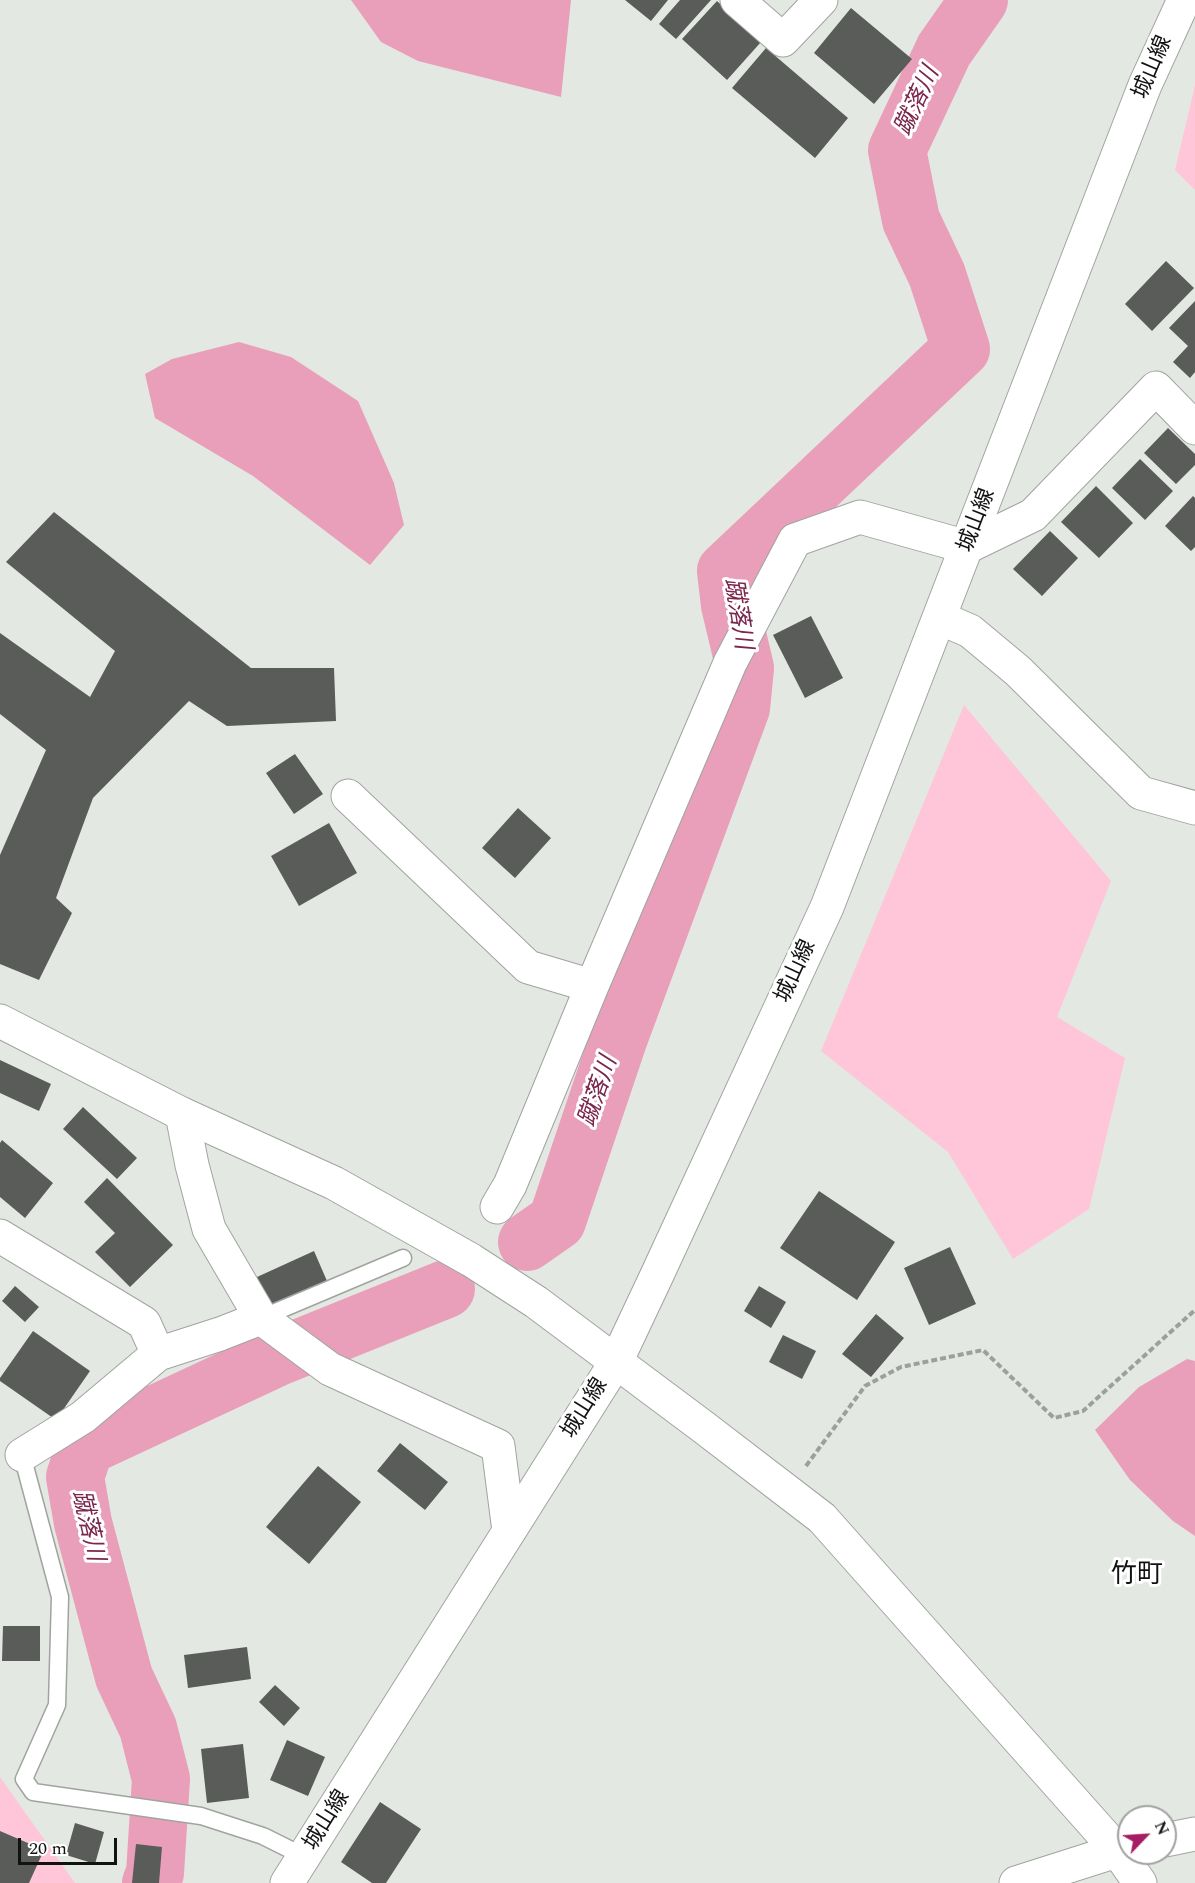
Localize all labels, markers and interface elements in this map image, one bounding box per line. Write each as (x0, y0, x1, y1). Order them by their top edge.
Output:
street label: 城山線 (1129, 32, 1179, 104)
water label: 蹴落川 (891, 63, 947, 141)
street label: 城山線 (954, 485, 1002, 557)
water label: 蹴落川 (716, 576, 756, 652)
street label: 城山線 (771, 937, 823, 1007)
water label: 蹴落川 (575, 1053, 625, 1131)
street label: 城山線 (557, 1374, 615, 1444)
water label: 蹴落川 (64, 1488, 108, 1564)
district label: 竹町 (1111, 1561, 1163, 1593)
street label: 城山線 (299, 1786, 357, 1856)
north arrow (1117, 1805, 1177, 1865)
text: N (1148, 1817, 1175, 1839)
scale bar (21, 1826, 120, 1864)
text: 20 m (29, 1835, 67, 1862)

